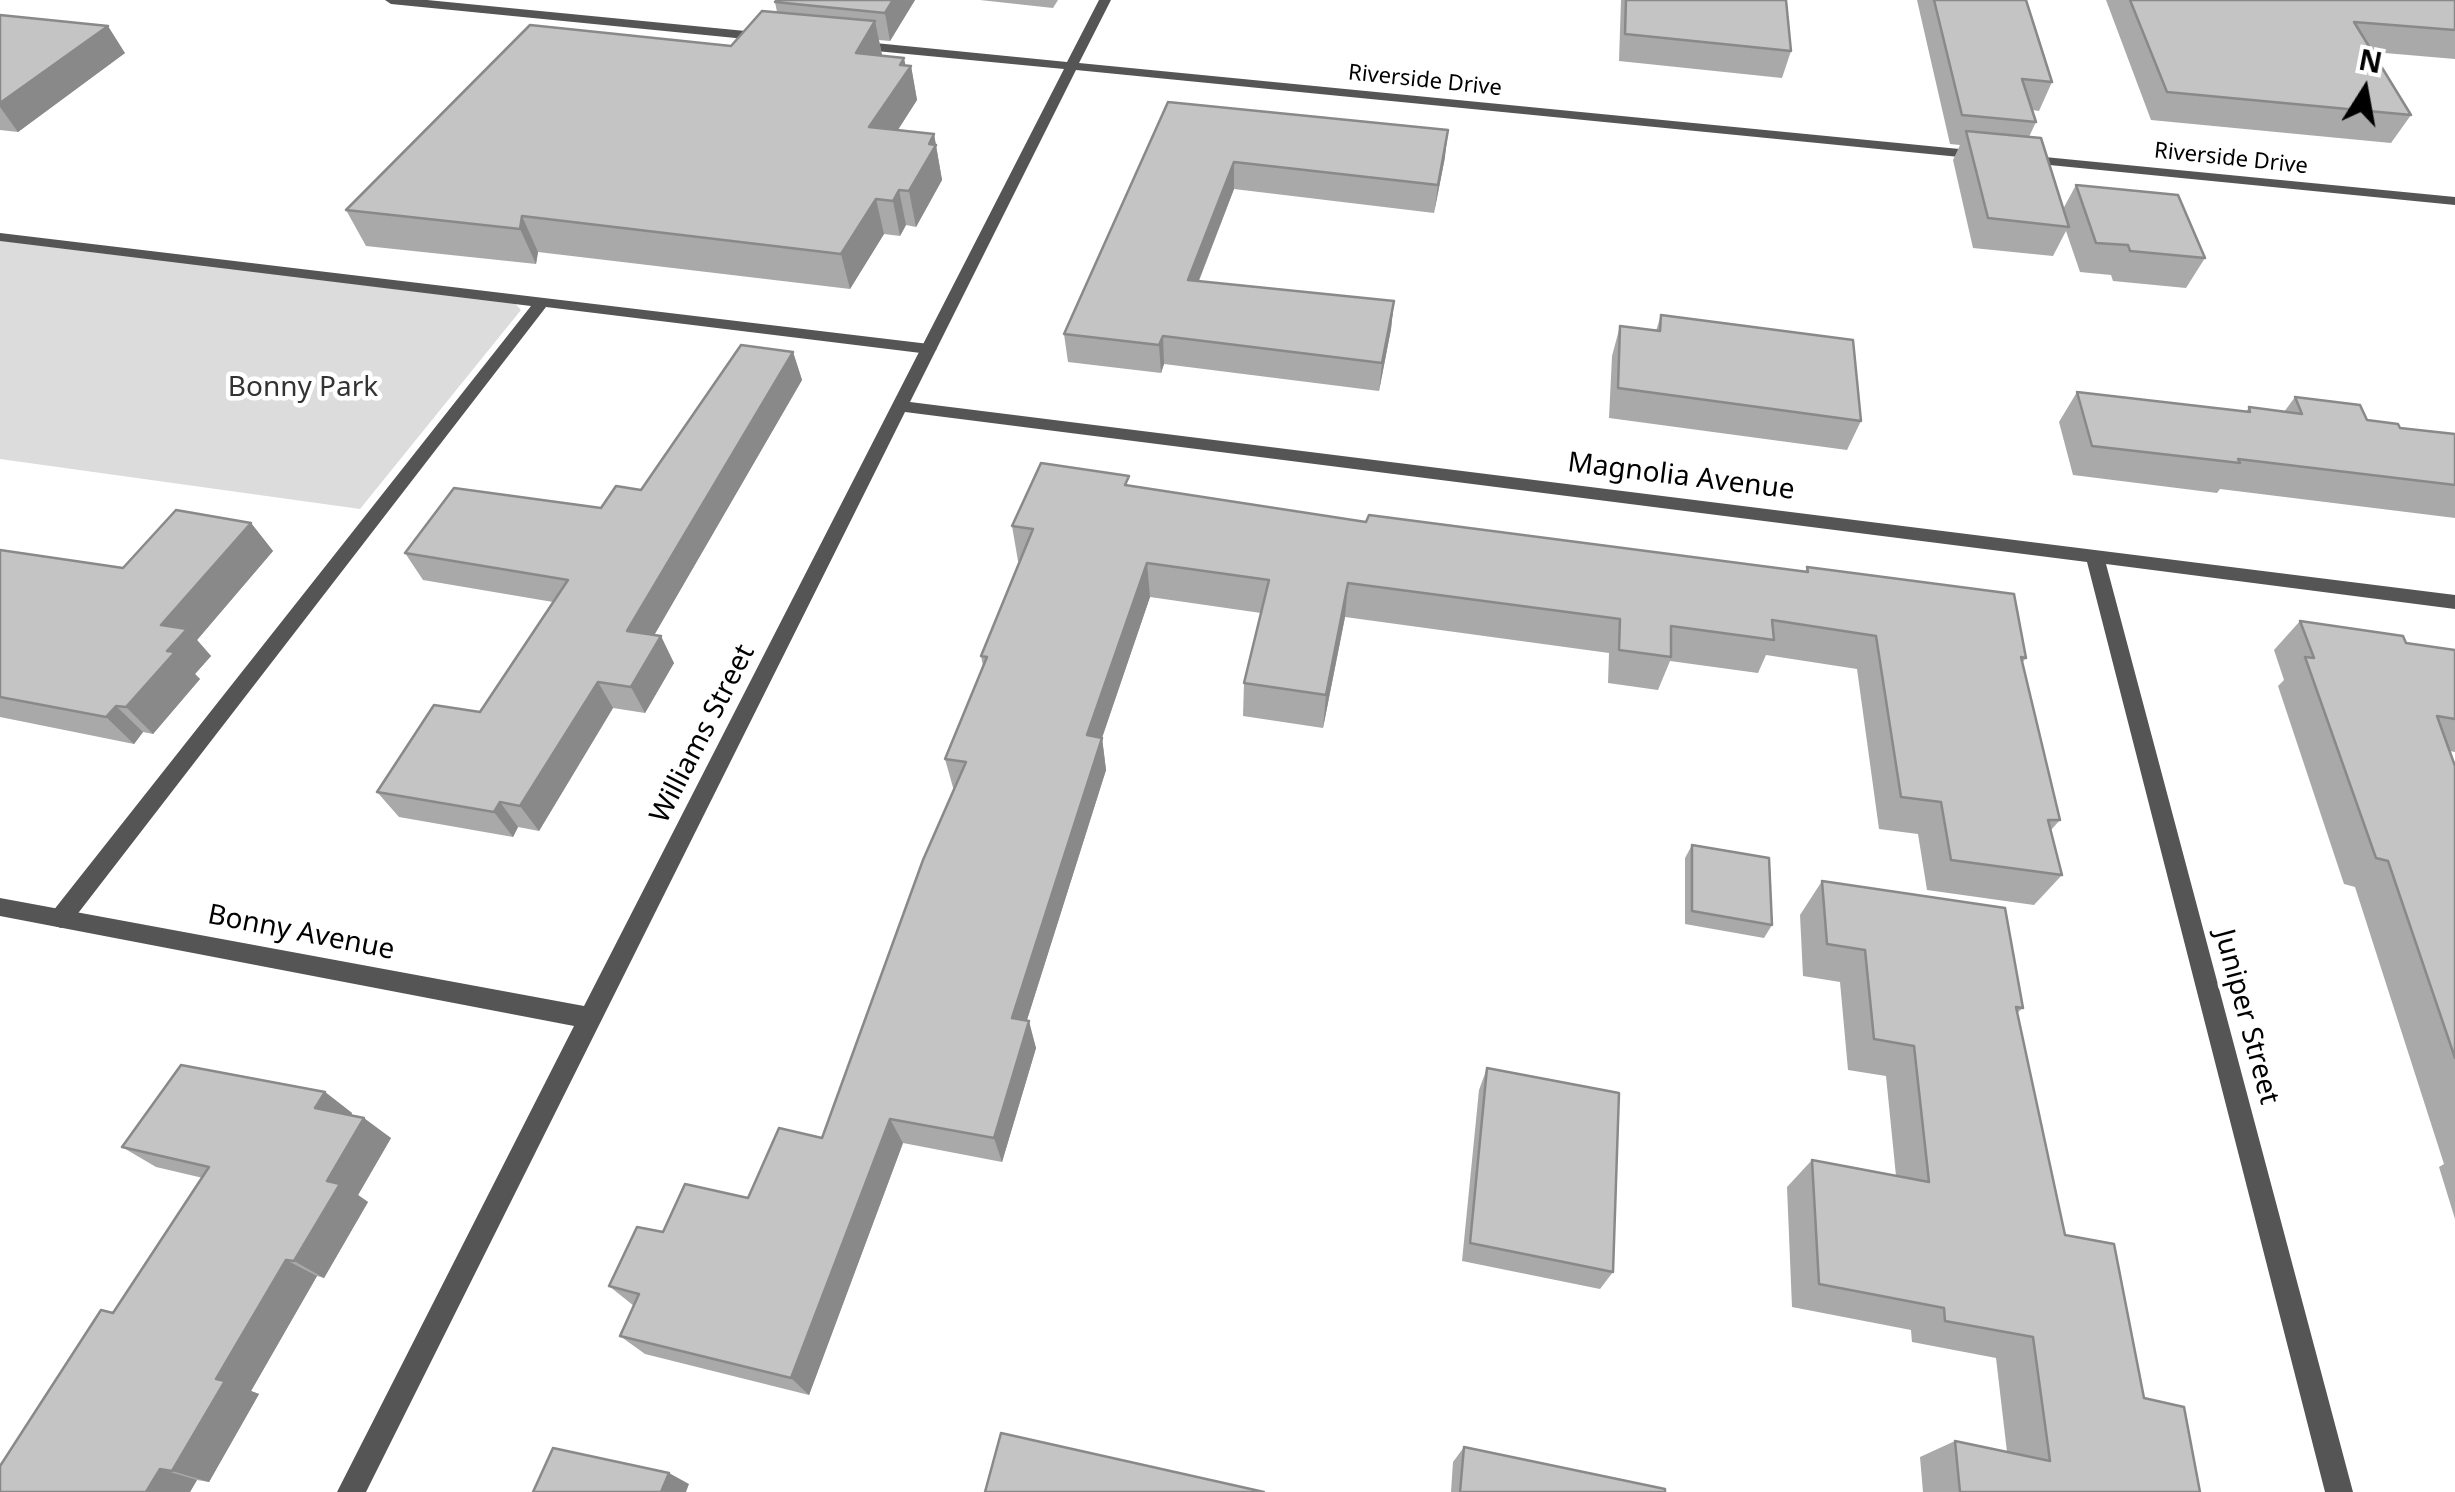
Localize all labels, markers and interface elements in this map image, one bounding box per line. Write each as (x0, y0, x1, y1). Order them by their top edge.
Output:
north arrow (2315, 40, 2415, 140)
text: N (2356, 40, 2386, 81)
street label: Riverside Drive (1347, 60, 1503, 102)
street label: Riverside Drive (2153, 138, 2309, 180)
park label: Bonny Park (228, 371, 378, 405)
street label: Magnolia Avenue (1566, 446, 1796, 508)
street label: Williams Street (644, 639, 762, 829)
street label: Bonny Avenue (205, 898, 397, 968)
street label: Juniper Street (2207, 926, 2285, 1108)

